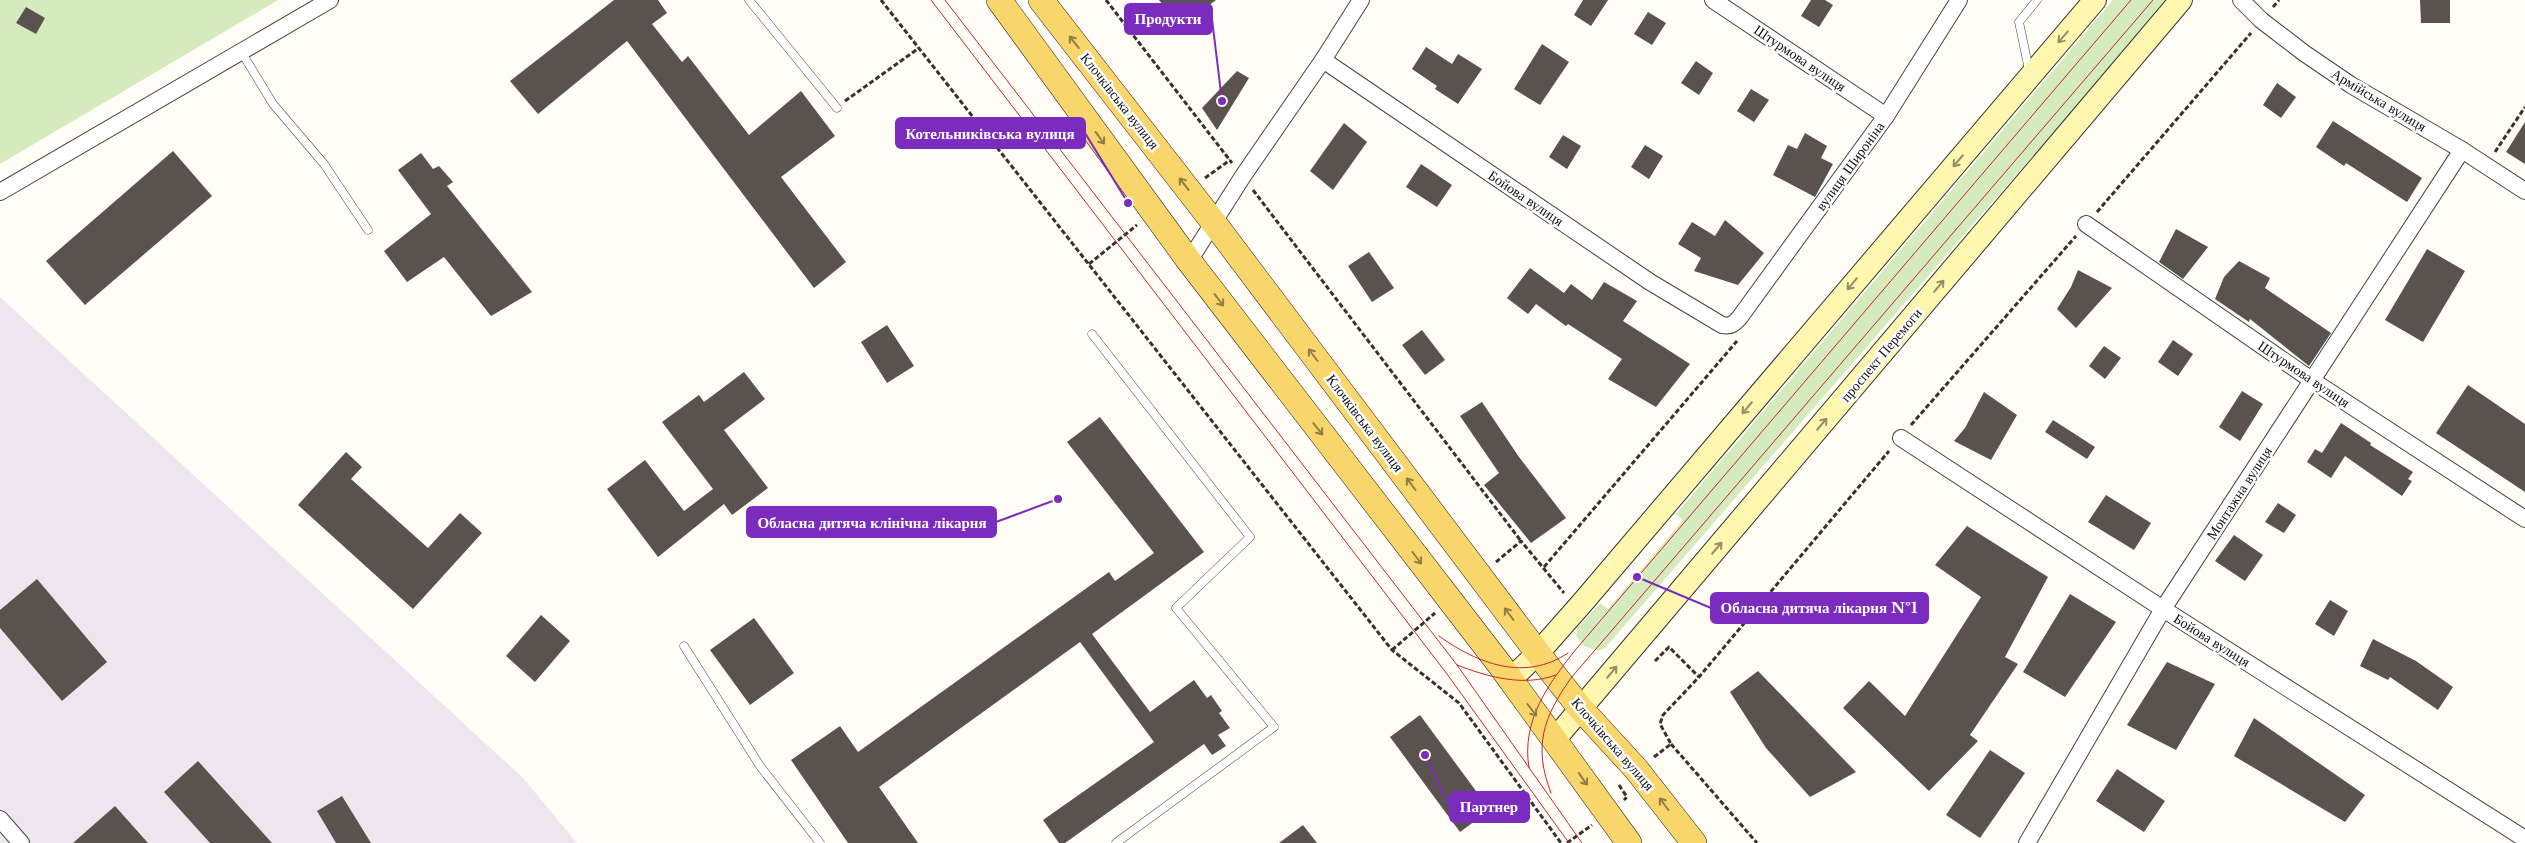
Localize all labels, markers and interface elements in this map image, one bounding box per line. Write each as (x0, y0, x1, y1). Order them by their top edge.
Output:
callout: Продукти (1125, 4, 1212, 34)
text: Продукти (1135, 9, 1202, 28)
street label: Штурмова вулиця (1750, 21, 1850, 96)
one-way arrow (2058, 30, 2069, 43)
one-way arrow (1068, 36, 1079, 49)
street label: Клочківська вулиця (1077, 49, 1164, 153)
street label: Армійська вулиця (2328, 65, 2430, 136)
street label: вулиця Широніна (1812, 117, 1889, 214)
callout: Котельниківська вулиця (896, 118, 1085, 148)
text: Котельниківська вулиця (905, 124, 1075, 143)
one-way arrow (1094, 131, 1105, 144)
one-way arrow (1952, 154, 1964, 167)
street label: Бойова вулиця (1485, 166, 1568, 230)
one-way arrow (1179, 177, 1189, 191)
one-way arrow (1847, 278, 1858, 291)
one-way arrow (1933, 280, 1944, 293)
one-way arrow (1214, 293, 1224, 307)
street label: проспект Перемоги (1836, 304, 1926, 406)
street label: Штурмова вулиця (2254, 337, 2354, 412)
one-way arrow (1308, 349, 1319, 362)
street label: Клочківська вулиця (1322, 371, 1408, 476)
one-way arrow (1742, 401, 1753, 414)
one-way arrow (1817, 418, 1828, 431)
one-way arrow (1313, 422, 1323, 436)
street label: Монтажна вулиця (2202, 443, 2276, 543)
one-way arrow (1406, 477, 1416, 491)
callout: Обласна дитяча клінічна лікарня (747, 507, 996, 537)
text: Обласна дитяча клінічна лікарня (757, 513, 987, 532)
one-way arrow (1712, 542, 1723, 555)
one-way arrow (1412, 551, 1422, 565)
callout: Обласна дитяча лікарня №1 (1711, 593, 1928, 623)
text: Обласна дитяча лікарня №1 (1721, 598, 1918, 617)
one-way arrow (1503, 608, 1514, 621)
street label: Бойова вулиця (2170, 609, 2254, 671)
one-way arrow (1606, 665, 1618, 678)
street label: Клочківська вулиця (1568, 694, 1659, 795)
one-way arrow (1527, 703, 1537, 717)
one-way arrow (1578, 772, 1588, 786)
callout: Партнер (1450, 792, 1529, 822)
text: Партнер (1460, 797, 1518, 816)
one-way arrow (1659, 797, 1669, 811)

